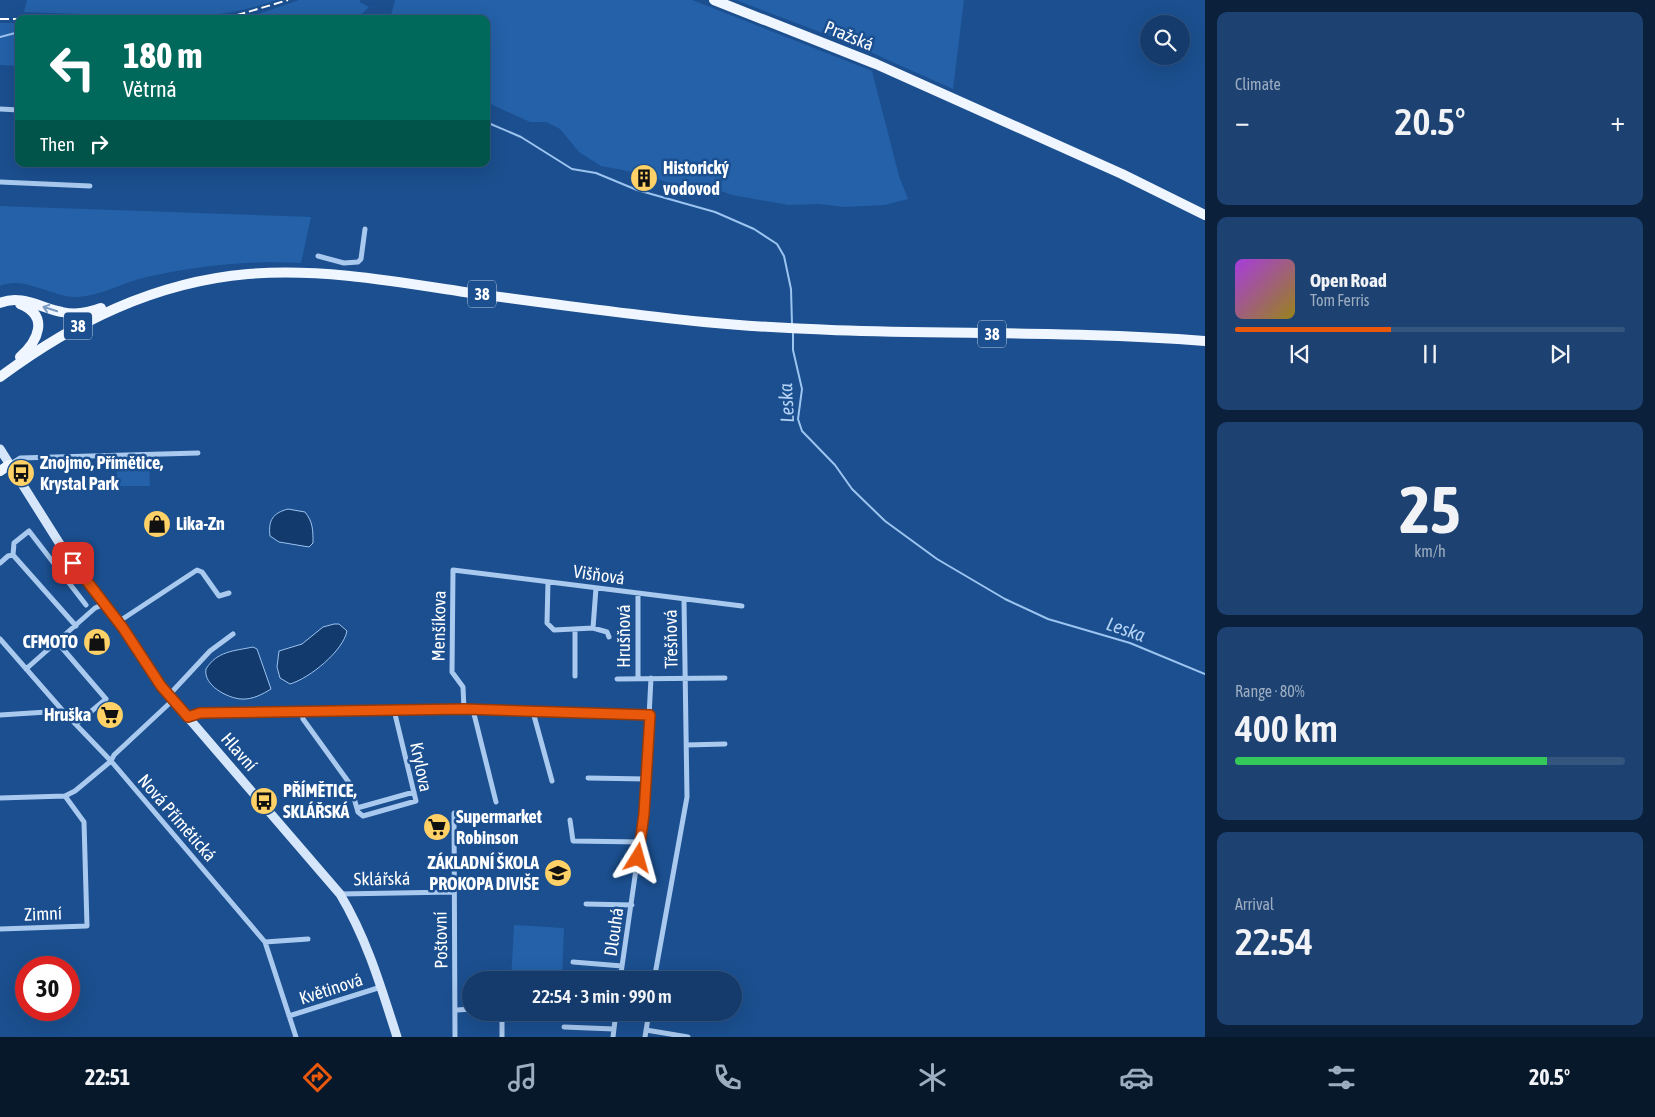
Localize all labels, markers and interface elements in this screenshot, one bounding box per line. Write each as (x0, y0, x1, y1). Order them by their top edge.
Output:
map controls (1140, 15, 1190, 65)
button: search (1140, 15, 1190, 65)
street label: Pražská (821, 16, 877, 55)
icon: left (40, 35, 105, 100)
text: 180 m (123, 35, 202, 75)
text: Climate (1235, 75, 1281, 93)
text: Větrná (123, 76, 177, 102)
text: 20.5° (1395, 100, 1465, 143)
text: − (1235, 105, 1250, 137)
text: + (1610, 105, 1625, 137)
icon: right (85, 130, 113, 158)
text: Then (40, 133, 75, 155)
place label: Historický vodovod (663, 157, 729, 199)
building icon: Historický vodovod (629, 163, 659, 193)
text: Open Road (1310, 269, 1387, 291)
road number: 38 (468, 280, 496, 308)
text: Tom Ferris (1310, 291, 1369, 309)
one-way arrow (42, 304, 58, 313)
road number: 38 (64, 312, 92, 340)
road number: 38 (978, 320, 1006, 348)
icon: previous (1286, 340, 1314, 368)
icon: pause (1416, 340, 1444, 368)
icon: next (1546, 340, 1574, 368)
water label: Leska (774, 383, 798, 423)
place label: Znojmo, Přímětice, Krystal Park (40, 452, 163, 494)
bus stop icon: Znojmo, Přímětice, Krystal Park (6, 458, 36, 488)
text: 25 (1399, 472, 1461, 547)
shop icon: Lika-Zn (142, 509, 172, 539)
place label: Lika-Zn (176, 513, 225, 534)
pin (52, 542, 94, 584)
text: km/h (1414, 542, 1446, 560)
icon: arrive (59, 549, 87, 577)
street label: Višňová (572, 560, 626, 589)
street label: Menšíkova (427, 590, 450, 662)
street label: Hrušňová (613, 604, 634, 668)
street label: Třešňová (659, 609, 682, 669)
water label: Leska (1104, 612, 1148, 646)
shop icon: CFMOTO (82, 627, 112, 657)
place label: CFMOTO (22, 631, 78, 652)
text: Range · 80% (1235, 682, 1305, 700)
supermarket icon: Hruška (95, 700, 125, 730)
place label: Hruška (44, 704, 91, 725)
text: 400 km (1235, 707, 1338, 750)
street label: Hlavní (217, 728, 262, 775)
street label: Krylova (406, 740, 437, 794)
street label: Nová Přímětická (134, 770, 221, 866)
place label: PŘÍMĚTICE, SKLÁŘSKÁ (283, 780, 357, 822)
bus stop icon: PŘÍMĚTICE, SKLÁŘSKÁ (249, 786, 279, 816)
place label: Supermarket Robinson (456, 806, 543, 848)
supermarket icon: Supermarket Robinson (422, 812, 452, 842)
position arrow (611, 831, 663, 883)
place label: ZÁKLADNÍ ŠKOLA PROKOPA DIVIŠE (428, 852, 539, 894)
school or university icon: ZÁKLADNÍ ŠKOLA PROKOPA DIVIŠE (543, 858, 573, 888)
street label: Sklářská (354, 868, 410, 889)
text: Arrival (1235, 895, 1274, 913)
street label: Zimní (24, 902, 62, 925)
street label: Dlouhá (600, 906, 627, 958)
street label: Poštovní (430, 911, 451, 969)
text: 22:54 (1235, 920, 1313, 963)
speed limit sign: 30 (15, 956, 80, 1021)
street label: Květinová (296, 968, 365, 1009)
text: 22:54 · 3 min · 990 m (532, 985, 672, 1007)
icon: directions (300, 1060, 335, 1095)
icon: music (505, 1060, 540, 1095)
icon: phone (710, 1060, 745, 1095)
icon: climate (915, 1060, 950, 1095)
icon: car (1119, 1060, 1154, 1095)
icon: filters (1324, 1060, 1359, 1095)
text: 22:51 (85, 1064, 130, 1090)
text: 20.5° (1529, 1064, 1570, 1090)

